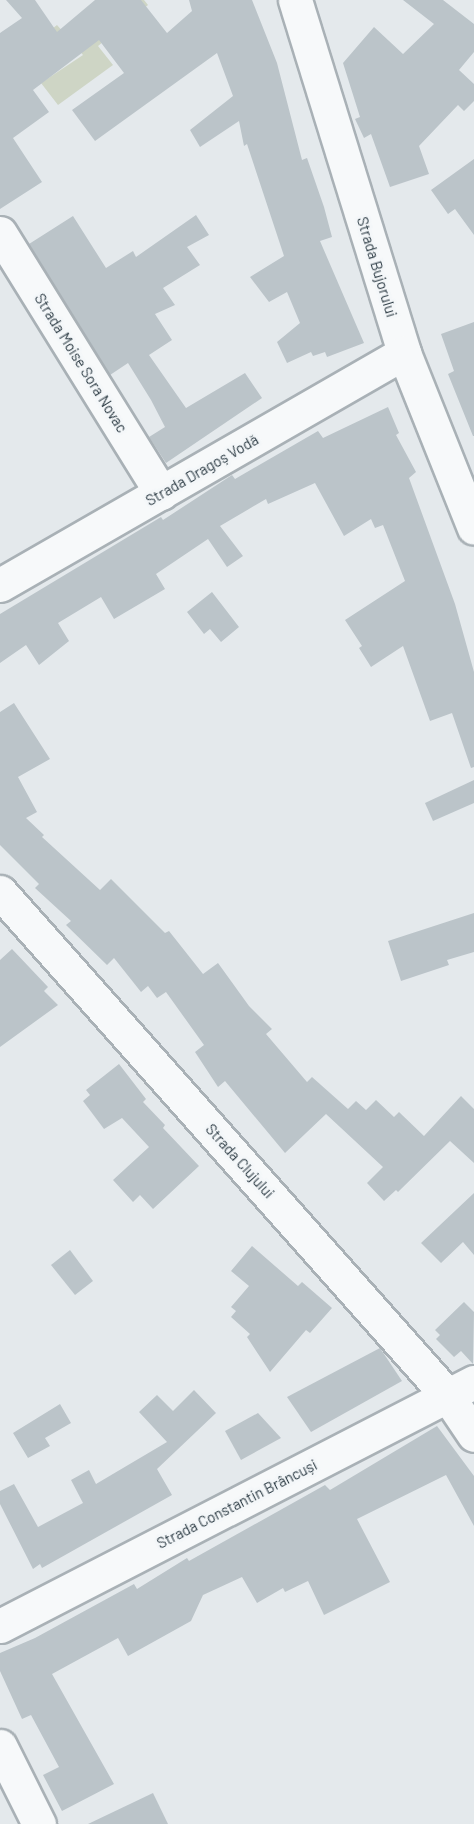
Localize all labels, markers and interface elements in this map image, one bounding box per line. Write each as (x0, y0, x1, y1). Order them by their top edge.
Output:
street label: Strada Bujorului (353, 215, 401, 319)
street label: Strada Moise Sora Novac (31, 290, 131, 436)
street label: Strada Dragoș Vodă (142, 430, 262, 510)
street label: Strada Clujului (202, 1120, 278, 1202)
street label: Strada Constantin Brâncuși (154, 1456, 320, 1552)

